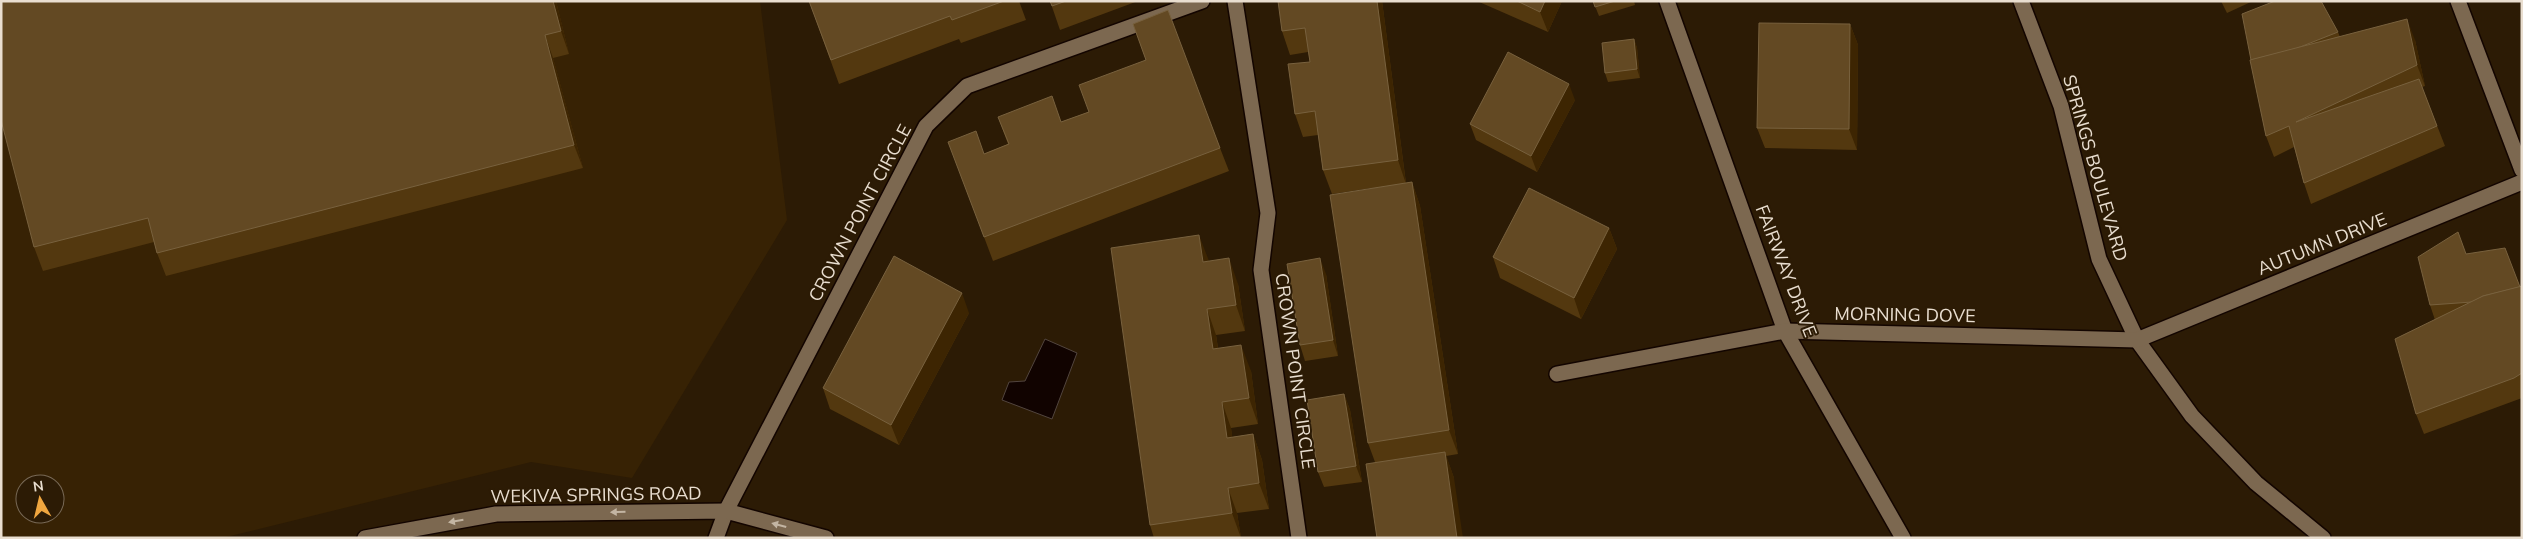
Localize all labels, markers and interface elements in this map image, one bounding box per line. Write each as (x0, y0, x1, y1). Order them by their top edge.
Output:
street label: SPRINGS BOULEVARD (2058, 72, 2133, 264)
street label: CROWN POINT CIRCLE (803, 120, 916, 305)
street label: FAIRWAY DRIVE (1751, 202, 1822, 340)
street label: AUTUMN DRIVE (2254, 207, 2390, 280)
street label: CROWN POINT CIRCLE (1270, 271, 1321, 470)
street label: MORNING DOVE (1834, 302, 1976, 327)
north arrow (15, 474, 65, 524)
text: N (32, 476, 45, 496)
street label: WEKIVA SPRINGS ROAD (490, 481, 702, 508)
one-way arrow (610, 508, 626, 516)
one-way arrow (448, 518, 464, 526)
one-way arrow (771, 521, 787, 529)

